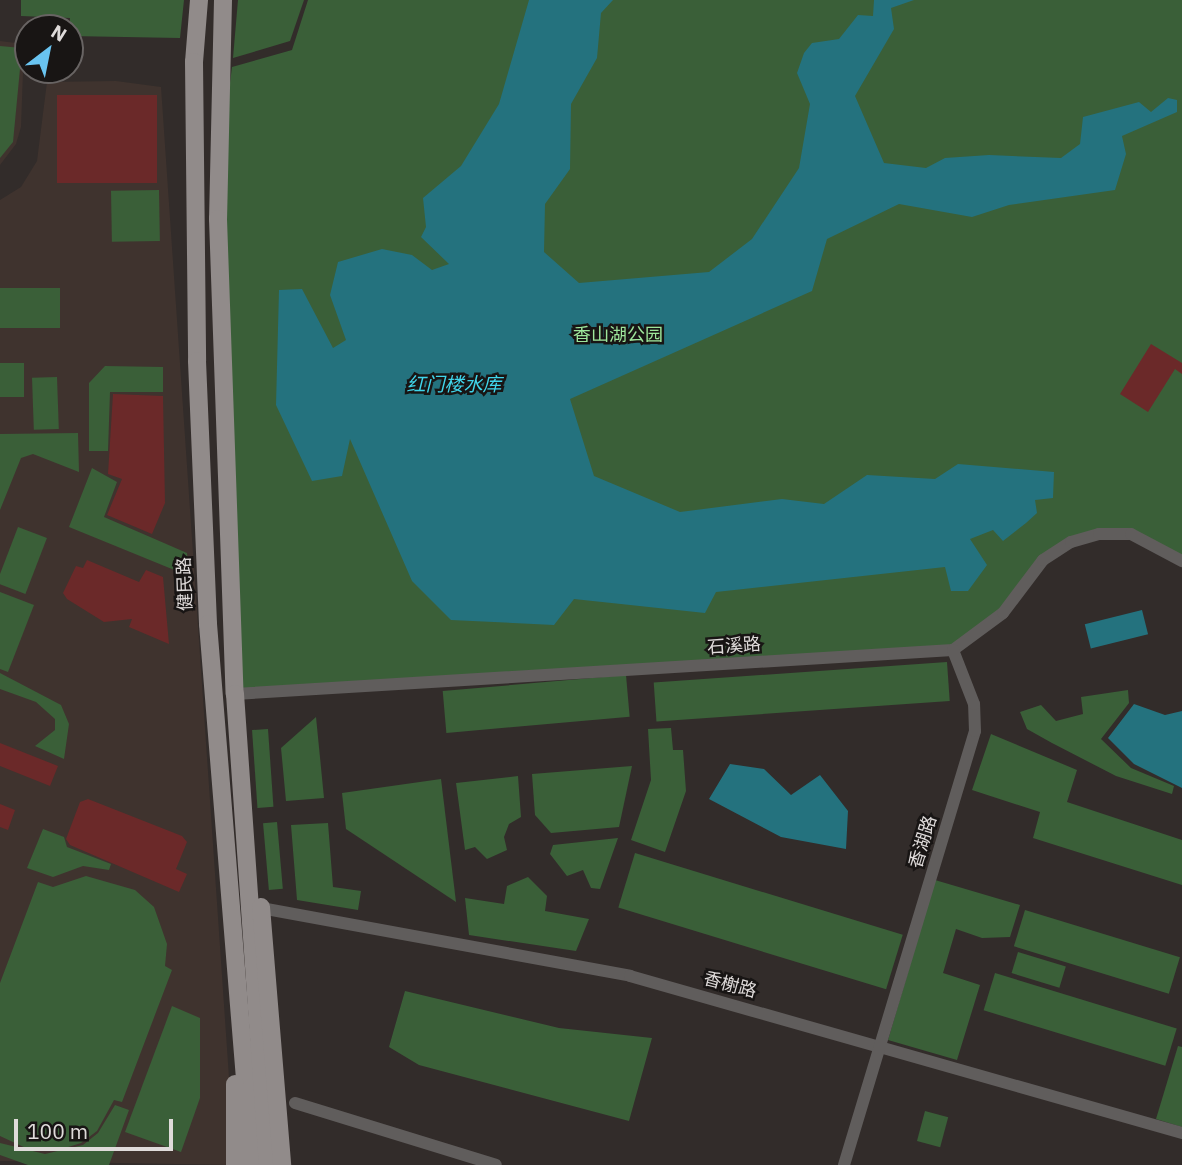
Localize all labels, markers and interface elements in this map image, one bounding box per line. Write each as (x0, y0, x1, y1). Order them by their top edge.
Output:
north arrow (14, 14, 84, 84)
text: N (47, 19, 71, 47)
park label: 香山湖公园 (573, 324, 663, 346)
water label: 红门楼水库 (407, 374, 501, 396)
street label: 健民路 (173, 557, 197, 611)
street label: 石溪路 (706, 633, 762, 659)
street label: 香湖路 (905, 813, 941, 871)
street label: 香榭路 (701, 968, 759, 1002)
scale bar (18, 1106, 177, 1150)
text: 100 m (27, 1117, 88, 1145)

